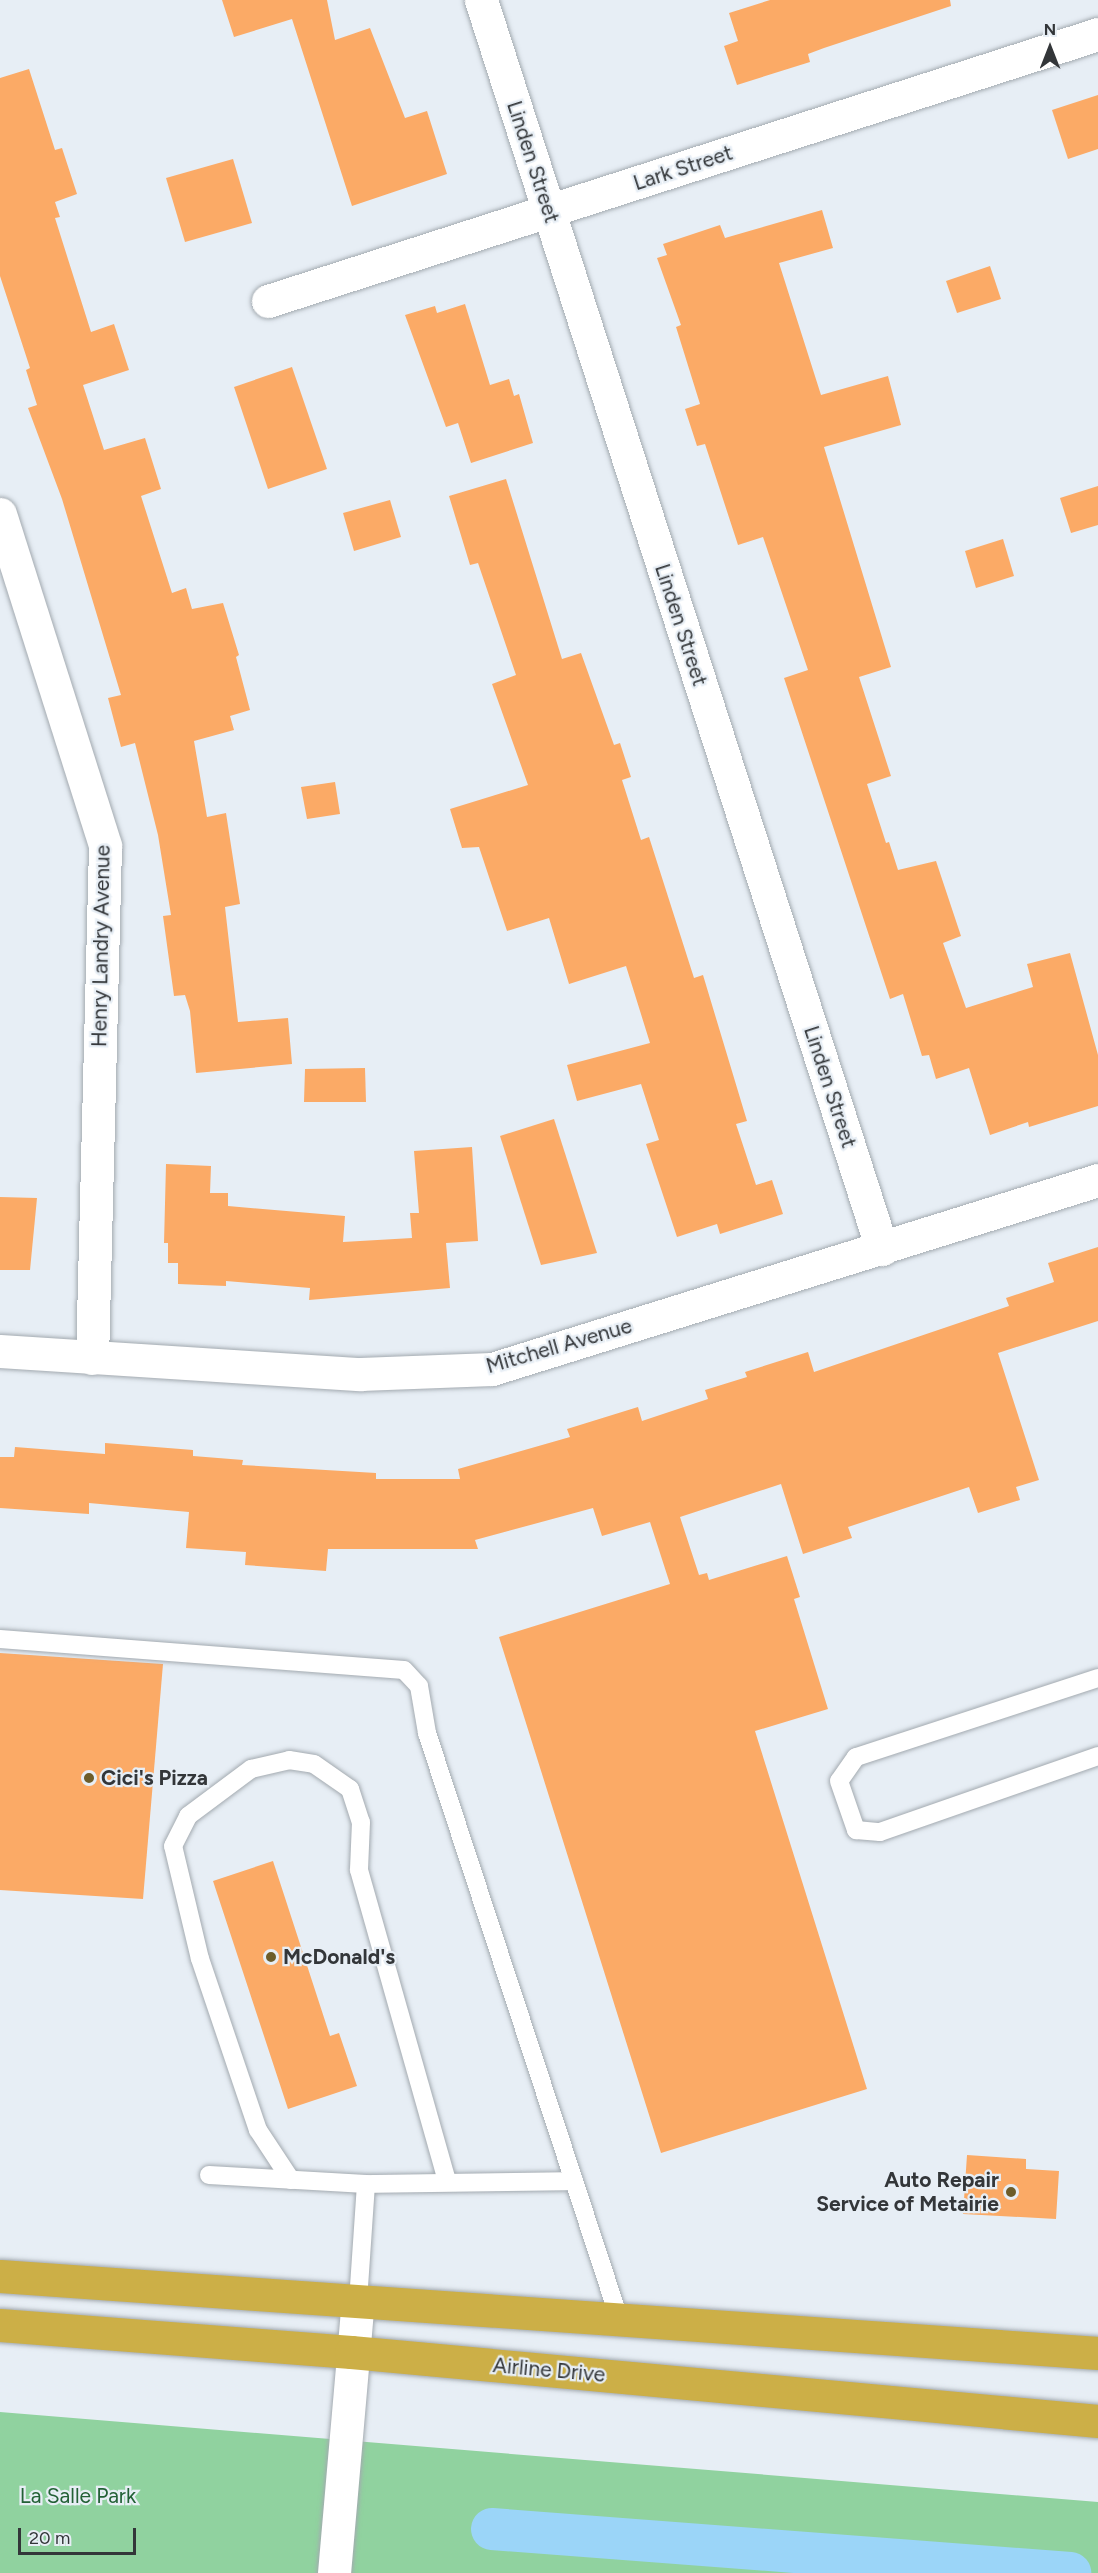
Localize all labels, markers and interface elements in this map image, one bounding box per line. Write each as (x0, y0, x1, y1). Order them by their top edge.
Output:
north arrow (1020, 18, 1080, 78)
text: N (1044, 20, 1056, 39)
street label: Linden Street (501, 98, 565, 226)
street label: Lark Street (630, 140, 736, 196)
street label: Linden Street (649, 561, 713, 689)
street label: Henry Landry Avenue (87, 845, 115, 1047)
street label: Linden Street (798, 1023, 862, 1151)
street label: Mitchell Avenue (483, 1313, 635, 1379)
place label: Cici's Pizza (101, 1765, 208, 1791)
marker: Cici's Pizza (82, 1771, 96, 1785)
place label: McDonald's (283, 1944, 395, 1970)
marker: McDonald's (264, 1950, 278, 1964)
place label: Auto Repair Service of Metairie (816, 2167, 999, 2217)
marker: Auto Repair Service of Metairie (1004, 2185, 1018, 2199)
street label: Airline Drive (492, 2353, 606, 2387)
park label: La Salle Park (20, 2483, 136, 2509)
scale bar (21, 2516, 140, 2554)
text: 20 m (29, 2527, 70, 2549)

